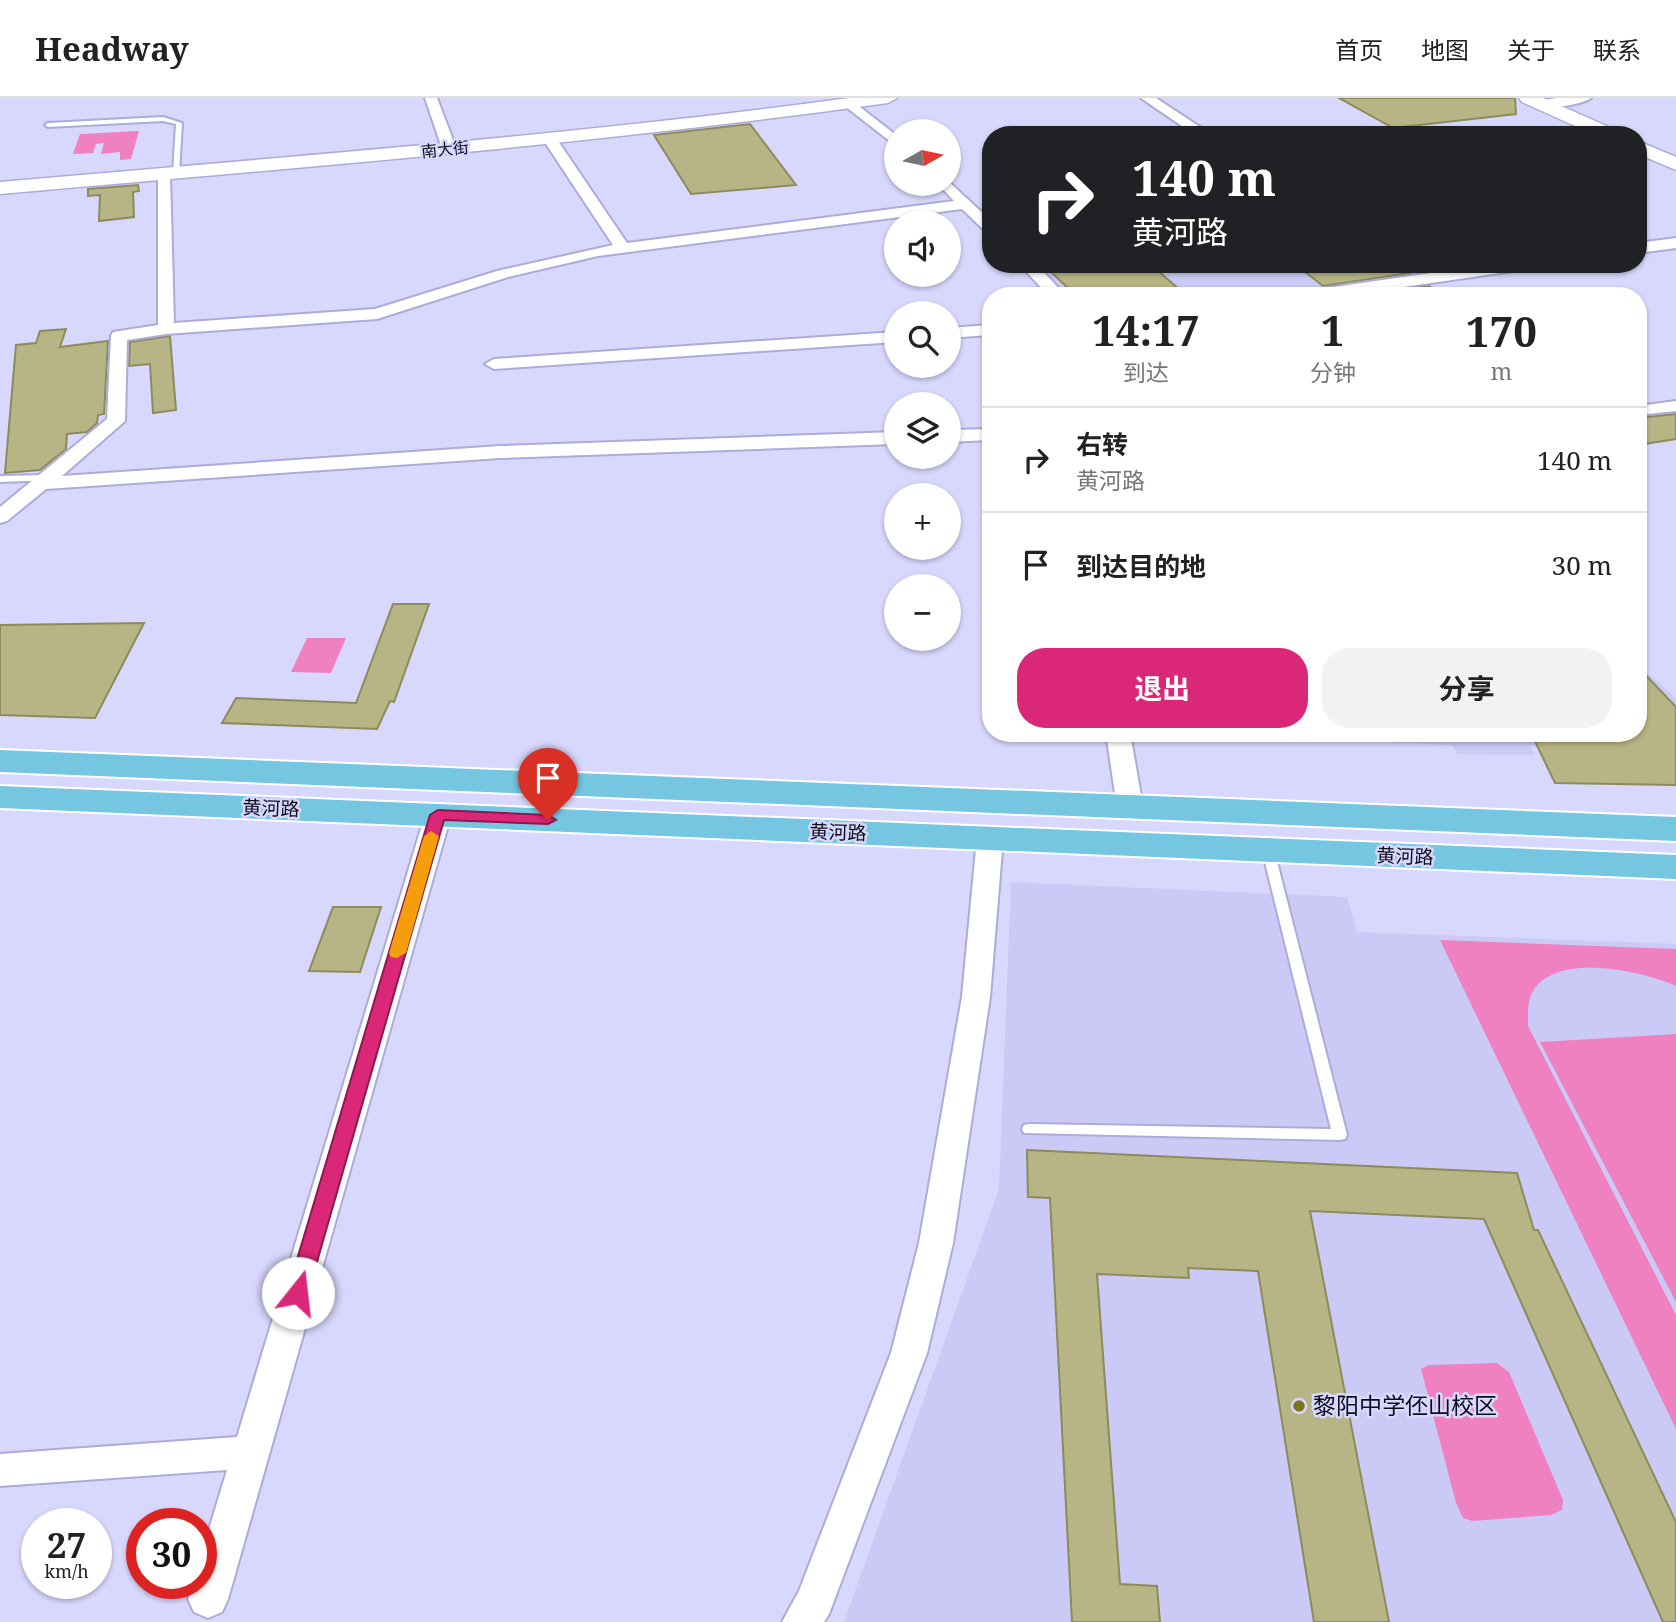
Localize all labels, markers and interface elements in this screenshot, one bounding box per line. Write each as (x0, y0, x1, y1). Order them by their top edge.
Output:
text: Headway (35, 26, 189, 71)
text: 首页 (1335, 33, 1383, 66)
text: 地图 (1421, 33, 1469, 66)
text: 关于 (1507, 33, 1555, 66)
text: 联系 (1593, 33, 1641, 66)
north arrow (884, 119, 961, 196)
map controls (884, 119, 961, 651)
street label: 南大街 (420, 136, 470, 162)
text: 140 m (1132, 144, 1276, 210)
icon: right (1017, 154, 1108, 245)
button: sound (884, 210, 961, 287)
text: 黄河路 (1132, 210, 1228, 253)
button: search (884, 301, 961, 378)
text: 14:17 (1092, 301, 1200, 358)
text: 1 (1321, 301, 1345, 358)
text: 170 (1466, 302, 1537, 359)
text: m (1490, 355, 1512, 387)
text: 到达 (1123, 356, 1169, 388)
text: 分钟 (1310, 356, 1356, 388)
button: layers (884, 392, 961, 469)
text: 右转 (1076, 426, 1128, 462)
icon: right (1017, 441, 1055, 479)
text: 140 m (1537, 442, 1612, 478)
text: 黄河路 (1076, 464, 1145, 496)
button: + (884, 483, 961, 560)
icon: arrive (1017, 546, 1055, 584)
text: 30 m (1552, 547, 1612, 583)
text: 到达目的地 (1076, 548, 1206, 584)
button: − (884, 574, 961, 651)
button: 退出 (1017, 648, 1308, 728)
button: 分享 (1322, 648, 1612, 728)
pin (518, 748, 578, 820)
icon: arrive (529, 759, 567, 797)
street label: 黄河路 (242, 794, 300, 822)
street label: 黄河路 (809, 818, 867, 846)
street label: 黄河路 (1376, 842, 1434, 870)
position arrow (261, 1256, 335, 1330)
place label: 黎阳中学伾山校区 (1313, 1389, 1497, 1421)
marker: 黎阳中学伾山校区 (1291, 1398, 1307, 1414)
speed limit sign: 30 (126, 1508, 217, 1599)
text: 27 (47, 1521, 86, 1568)
text: km/h (44, 1559, 89, 1583)

